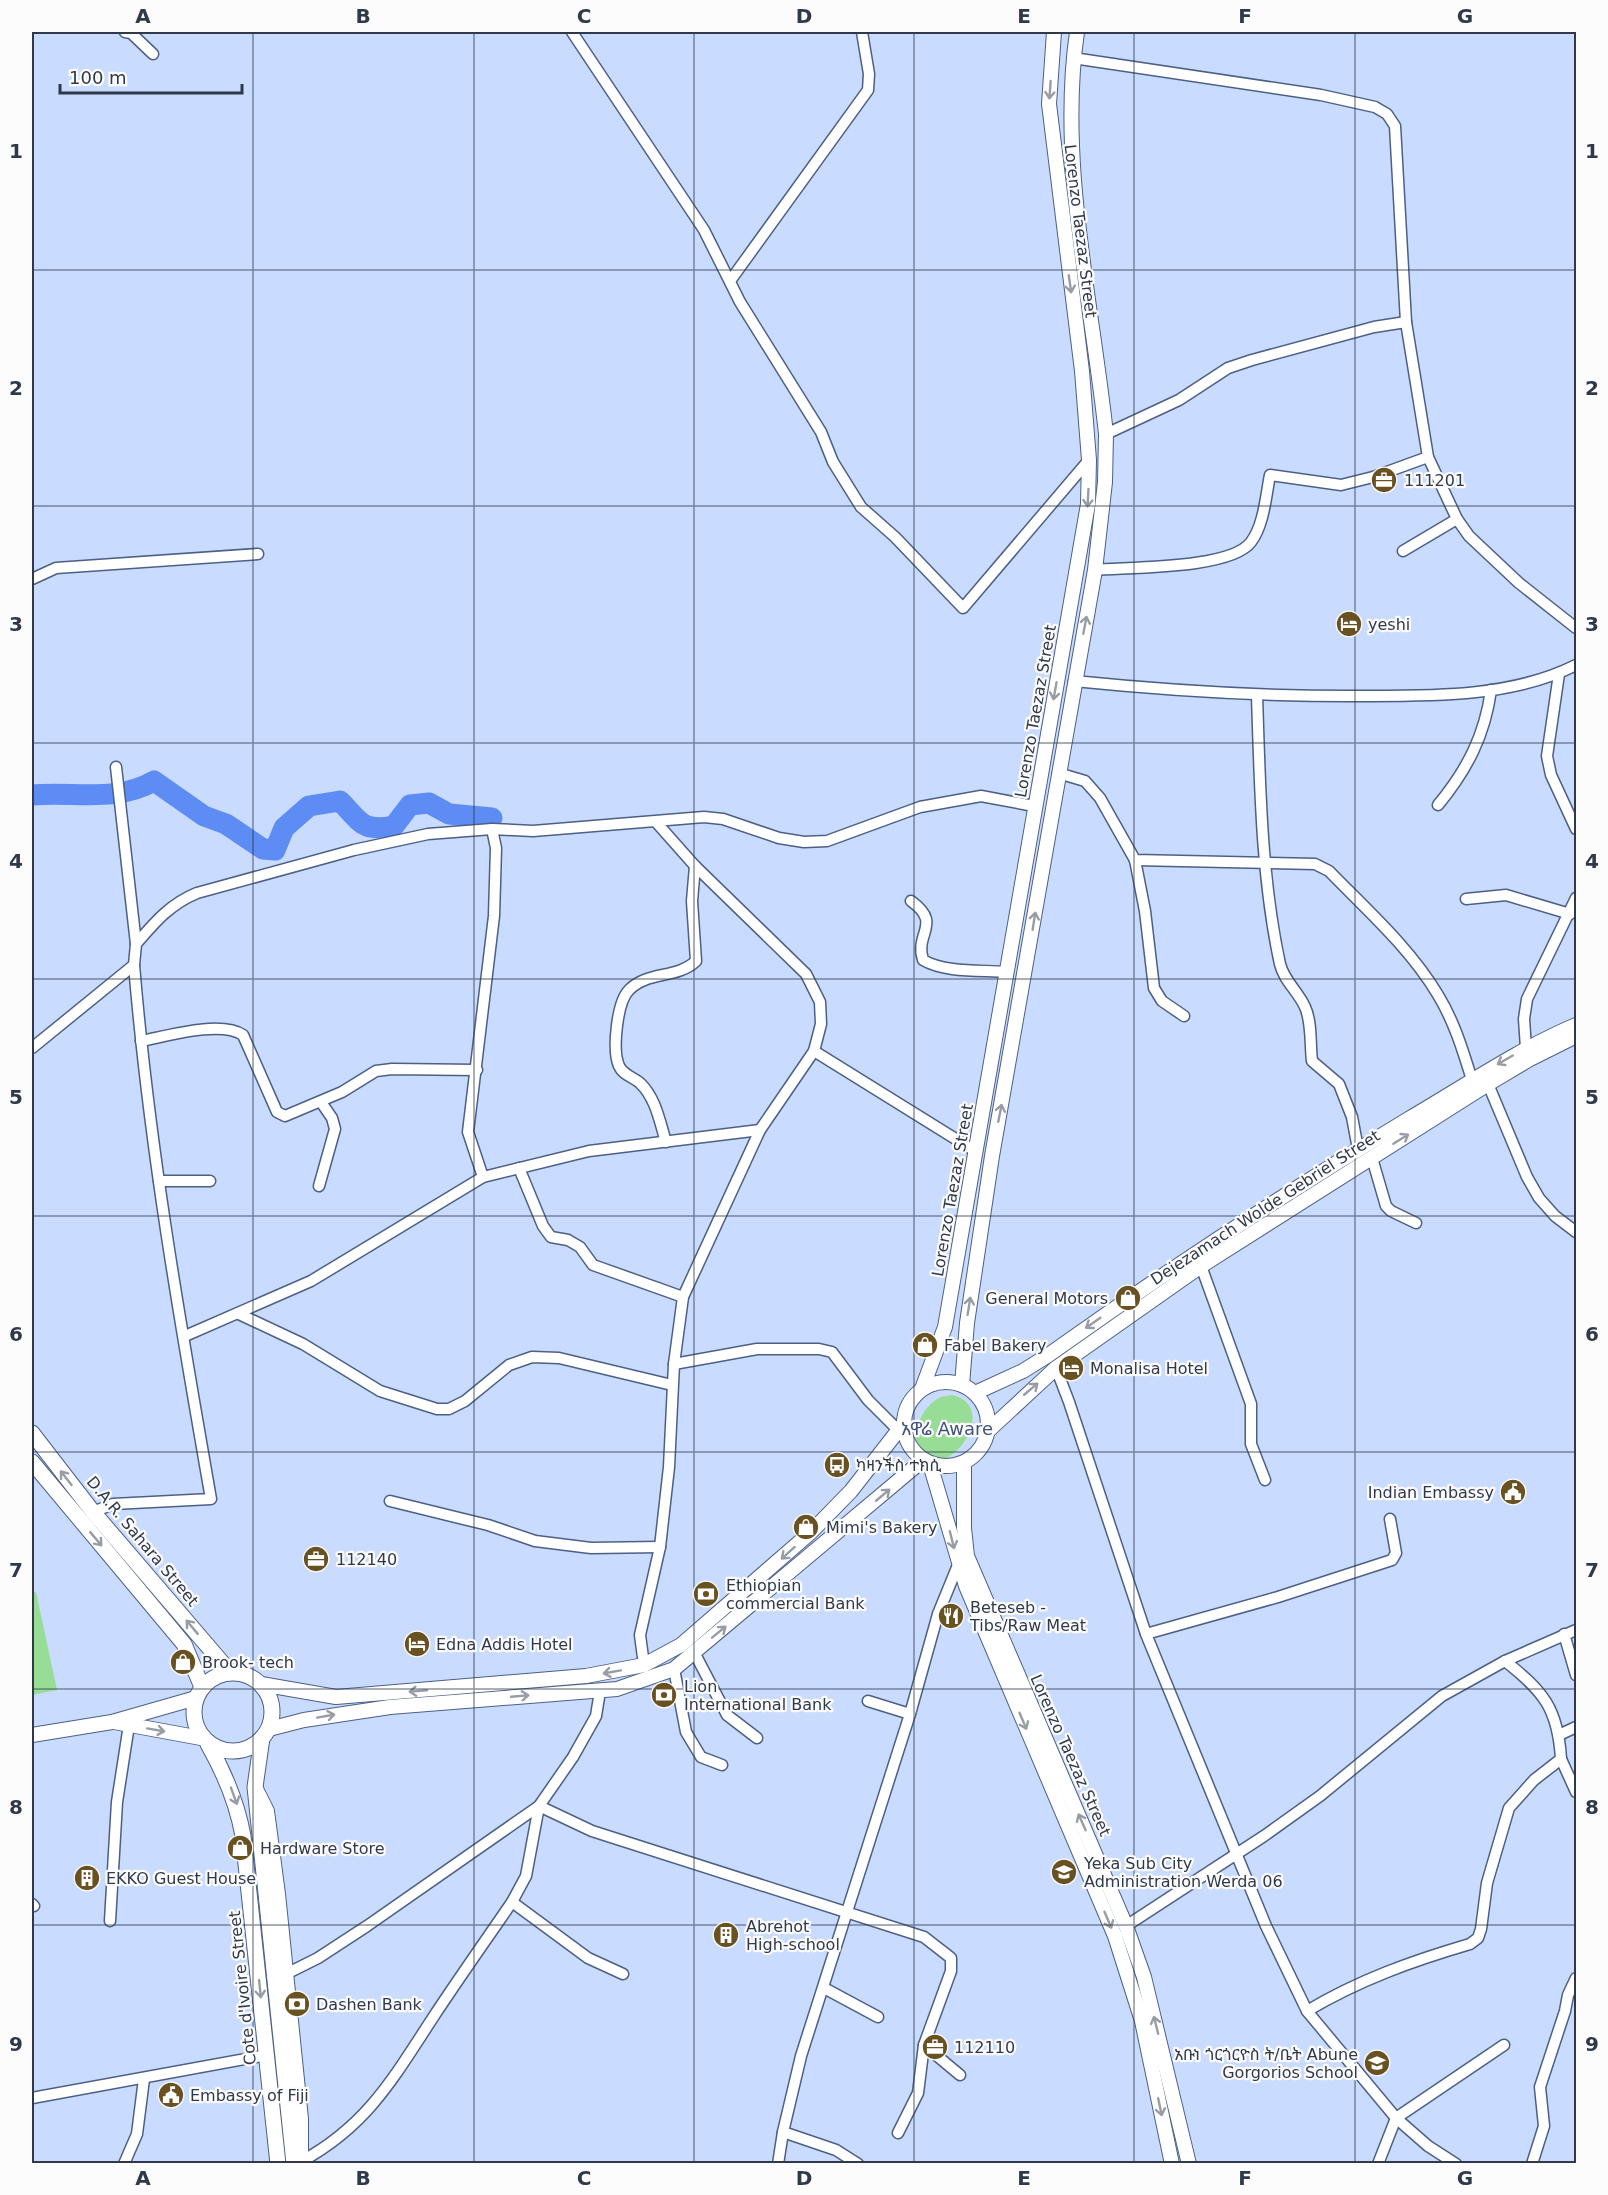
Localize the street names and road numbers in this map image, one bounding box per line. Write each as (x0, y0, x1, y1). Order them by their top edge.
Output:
street label: Lorenzo Taezaz Street (1060, 143, 1101, 319)
street label: Lorenzo Taezaz Street (1011, 623, 1060, 799)
street label: Lorenzo Taezaz Street (928, 1102, 977, 1278)
street label: Dejezamach Wolde Gebriel Street (1147, 1126, 1384, 1289)
street label: D.A.R. Sahara Street (83, 1472, 203, 1610)
street label: Lorenzo Taezaz Street (1026, 1671, 1115, 1839)
street label: Cote d'Ivoire Street (225, 1910, 260, 2066)

